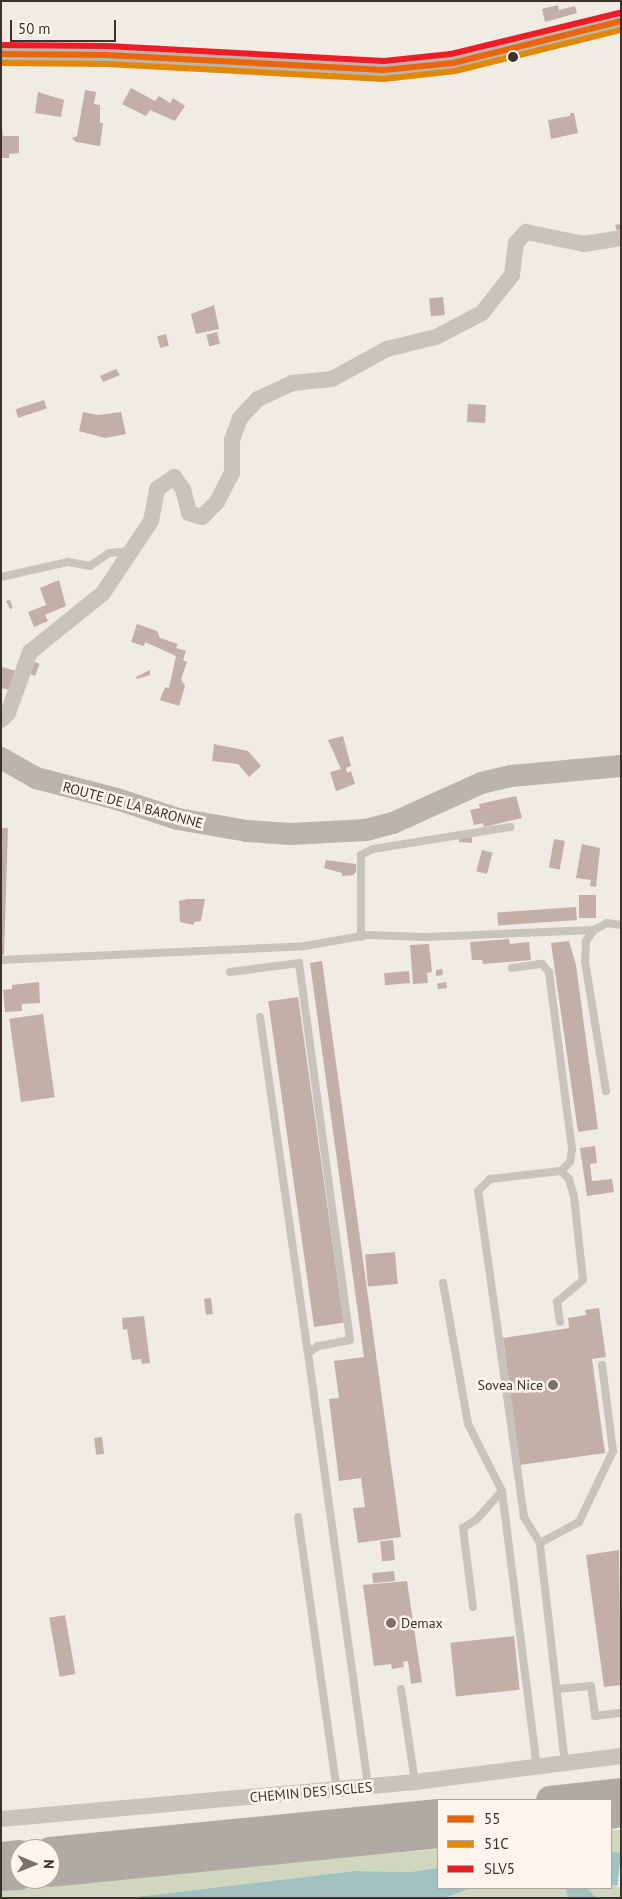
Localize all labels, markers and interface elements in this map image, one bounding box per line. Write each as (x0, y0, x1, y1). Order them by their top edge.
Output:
scale bar (12, 10, 119, 42)
text: 50 m (18, 19, 51, 38)
unlabelled marker (508, 52, 518, 62)
street label: ROUTE DE LA BARONNE (61, 778, 205, 832)
place label: Sovea Nice (478, 1377, 543, 1393)
marker: Sovea Nice (547, 1379, 559, 1391)
place label: Demax (401, 1615, 443, 1631)
marker: Demax (385, 1617, 397, 1629)
street label: CHEMIN DES ISCLES (249, 1778, 373, 1806)
legend (437, 1799, 612, 1889)
text: 55 (484, 1809, 500, 1828)
text: 51C (484, 1834, 509, 1853)
north arrow (10, 1839, 60, 1889)
text: N (40, 1859, 58, 1869)
text: SLV5 (484, 1859, 515, 1878)

